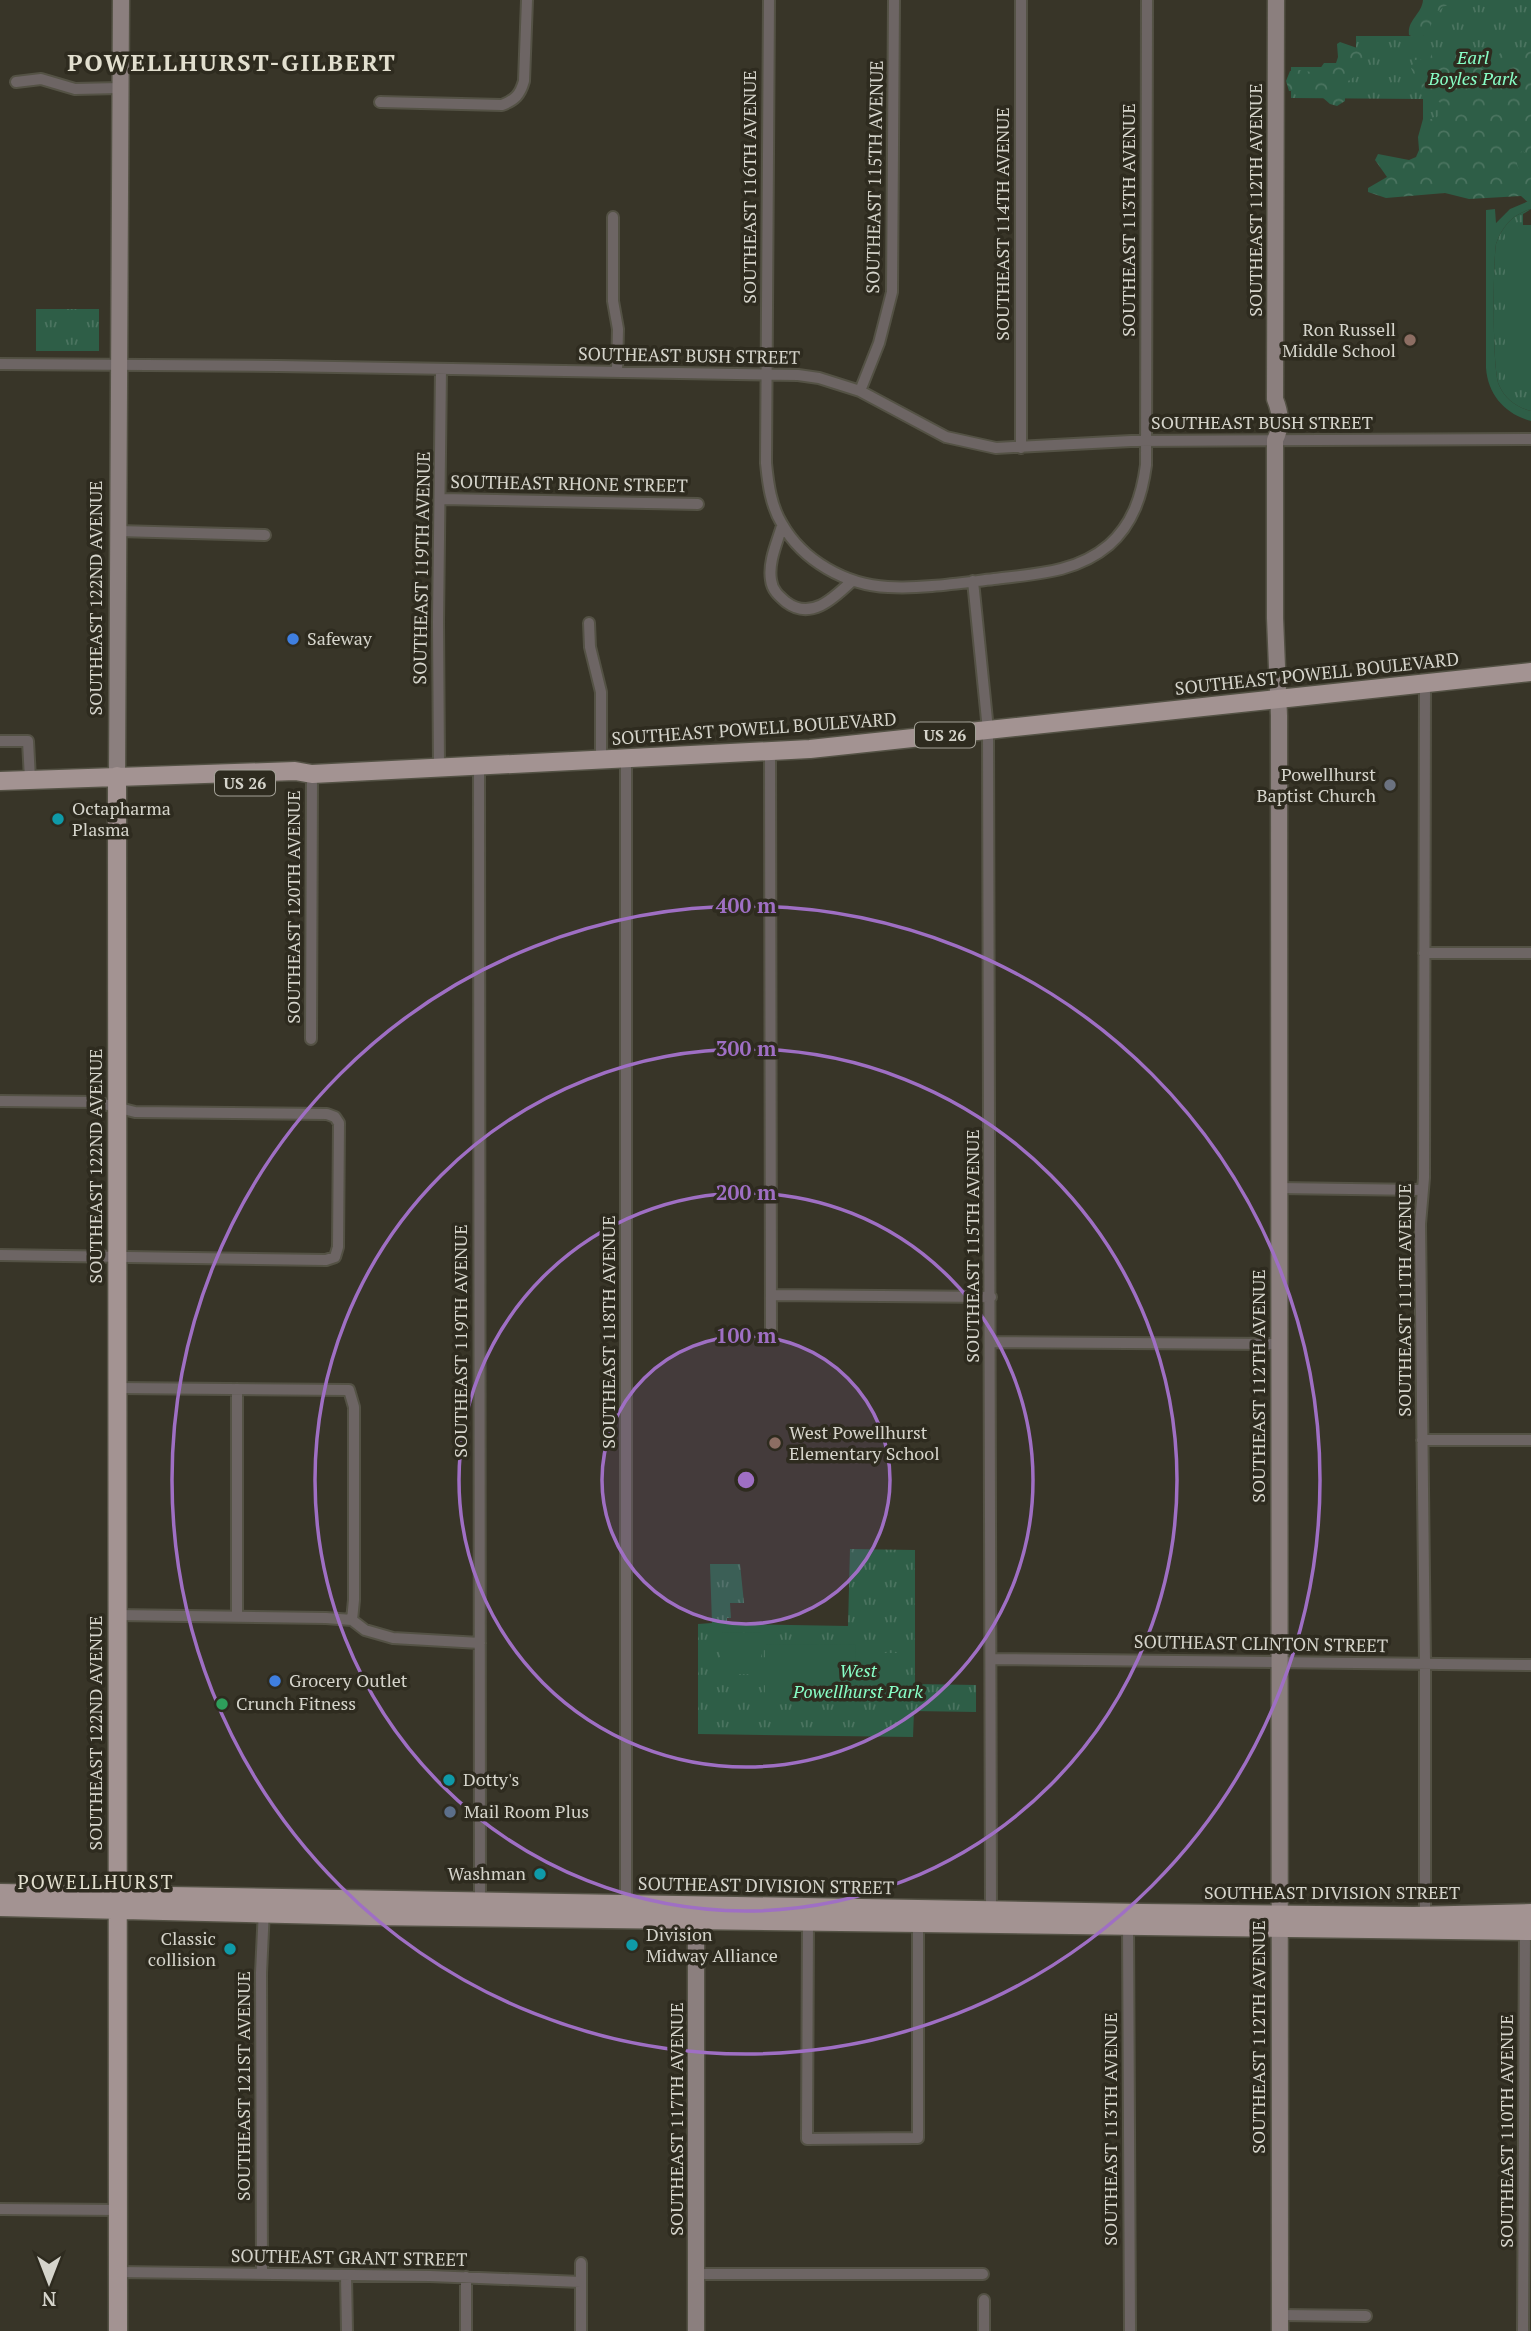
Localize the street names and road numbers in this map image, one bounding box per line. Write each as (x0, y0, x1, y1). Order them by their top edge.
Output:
street label: SOUTHEAST 115TH AVENUE (860, 60, 888, 294)
street label: SOUTHEAST 116TH AVENUE (737, 70, 761, 304)
street label: SOUTHEAST 112TH AVENUE (1243, 83, 1267, 317)
street label: SOUTHEAST 113TH AVENUE (1116, 103, 1140, 337)
street label: SOUTHEAST 114TH AVENUE (990, 107, 1014, 341)
street label: SOUTHEAST BUSH STREET (578, 341, 800, 369)
street label: SOUTHEAST BUSH STREET (1151, 410, 1373, 434)
street label: SOUTHEAST 119TH AVENUE (407, 451, 435, 685)
street label: SOUTHEAST RHONE STREET (450, 469, 688, 497)
street label: SOUTHEAST 122ND AVENUE (83, 481, 107, 715)
street label: SOUTHEAST POWELL BOULEVARD (1174, 646, 1460, 700)
street label: SOUTHEAST POWELL BOULEVARD (611, 706, 897, 750)
road number: US 26 (915, 722, 975, 748)
road number: US 26 (215, 770, 275, 796)
street label: SOUTHEAST 120TH AVENUE (281, 790, 305, 1024)
street label: SOUTHEAST 122ND AVENUE (83, 1049, 107, 1283)
street label: SOUTHEAST 115TH AVENUE (960, 1129, 984, 1363)
street label: SOUTHEAST 111TH AVENUE (1392, 1183, 1416, 1417)
street label: SOUTHEAST 118TH AVENUE (596, 1215, 620, 1449)
street label: SOUTHEAST 119TH AVENUE (448, 1224, 472, 1458)
street label: SOUTHEAST 112TH AVENUE (1246, 1269, 1270, 1503)
street label: SOUTHEAST 122ND AVENUE (83, 1616, 107, 1850)
street label: SOUTHEAST CLINTON STREET (1134, 1629, 1388, 1657)
street label: SOUTHEAST DIVISION STREET (638, 1871, 894, 1899)
street label: SOUTHEAST DIVISION STREET (1204, 1880, 1460, 1904)
street label: SOUTHEAST 112TH AVENUE (1246, 1920, 1270, 2154)
street label: SOUTHEAST 121ST AVENUE (231, 1971, 255, 2201)
street label: SOUTHEAST 117TH AVENUE (664, 2002, 688, 2236)
street label: SOUTHEAST 113TH AVENUE (1098, 2012, 1122, 2246)
street label: SOUTHEAST 110TH AVENUE (1494, 2014, 1518, 2248)
street label: SOUTHEAST GRANT STREET (231, 2243, 467, 2271)

